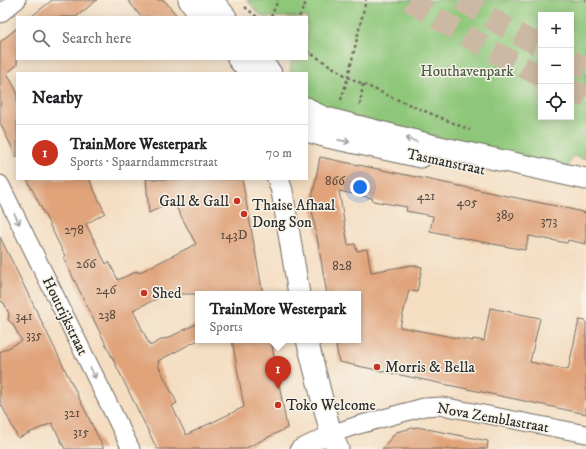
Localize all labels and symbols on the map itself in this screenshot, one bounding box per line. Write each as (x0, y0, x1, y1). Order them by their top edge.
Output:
park label: Houthavenpark (420, 62, 514, 81)
one-way arrow (405, 136, 418, 143)
one-way arrow (338, 137, 351, 145)
street label: Tasmanstraat (405, 144, 487, 180)
house number: 866 (325, 173, 346, 189)
your location (350, 177, 370, 197)
house number: 421 (417, 188, 436, 204)
place label: Gall & Gall (159, 192, 229, 211)
house number: 405 (457, 194, 478, 210)
marker: Gall & Gall (232, 196, 242, 206)
place label: Thaise Afhaal Dong Son (252, 196, 336, 232)
house number: 389 (496, 207, 514, 223)
marker: Thaise Afhaal Dong Son (239, 209, 249, 219)
one-way arrow (14, 212, 21, 224)
house number: 373 (541, 213, 557, 229)
house number: 278 (64, 222, 84, 238)
house number: 143D (221, 227, 248, 243)
house number: 266 (76, 256, 97, 272)
house number: 828 (332, 258, 352, 274)
street label: Houtrijkstraat (38, 274, 92, 359)
house number: 246 (96, 282, 118, 298)
place label: Shed (152, 284, 182, 303)
marker: Shed (139, 288, 149, 298)
house number: 238 (98, 307, 116, 323)
house number: 341 (15, 308, 33, 324)
house number: 335 (26, 327, 43, 343)
pin: 1 (265, 356, 291, 389)
place label: Morris & Bella (385, 358, 475, 377)
marker: Morris & Bella (372, 362, 382, 372)
one-way arrow (90, 367, 97, 379)
place label: Toko Welcome (286, 396, 376, 415)
street label: Nova Zemblastraat (436, 399, 551, 437)
marker: Toko Welcome (273, 400, 283, 410)
house number: 321 (64, 405, 80, 421)
house number: 315 (73, 424, 90, 440)

